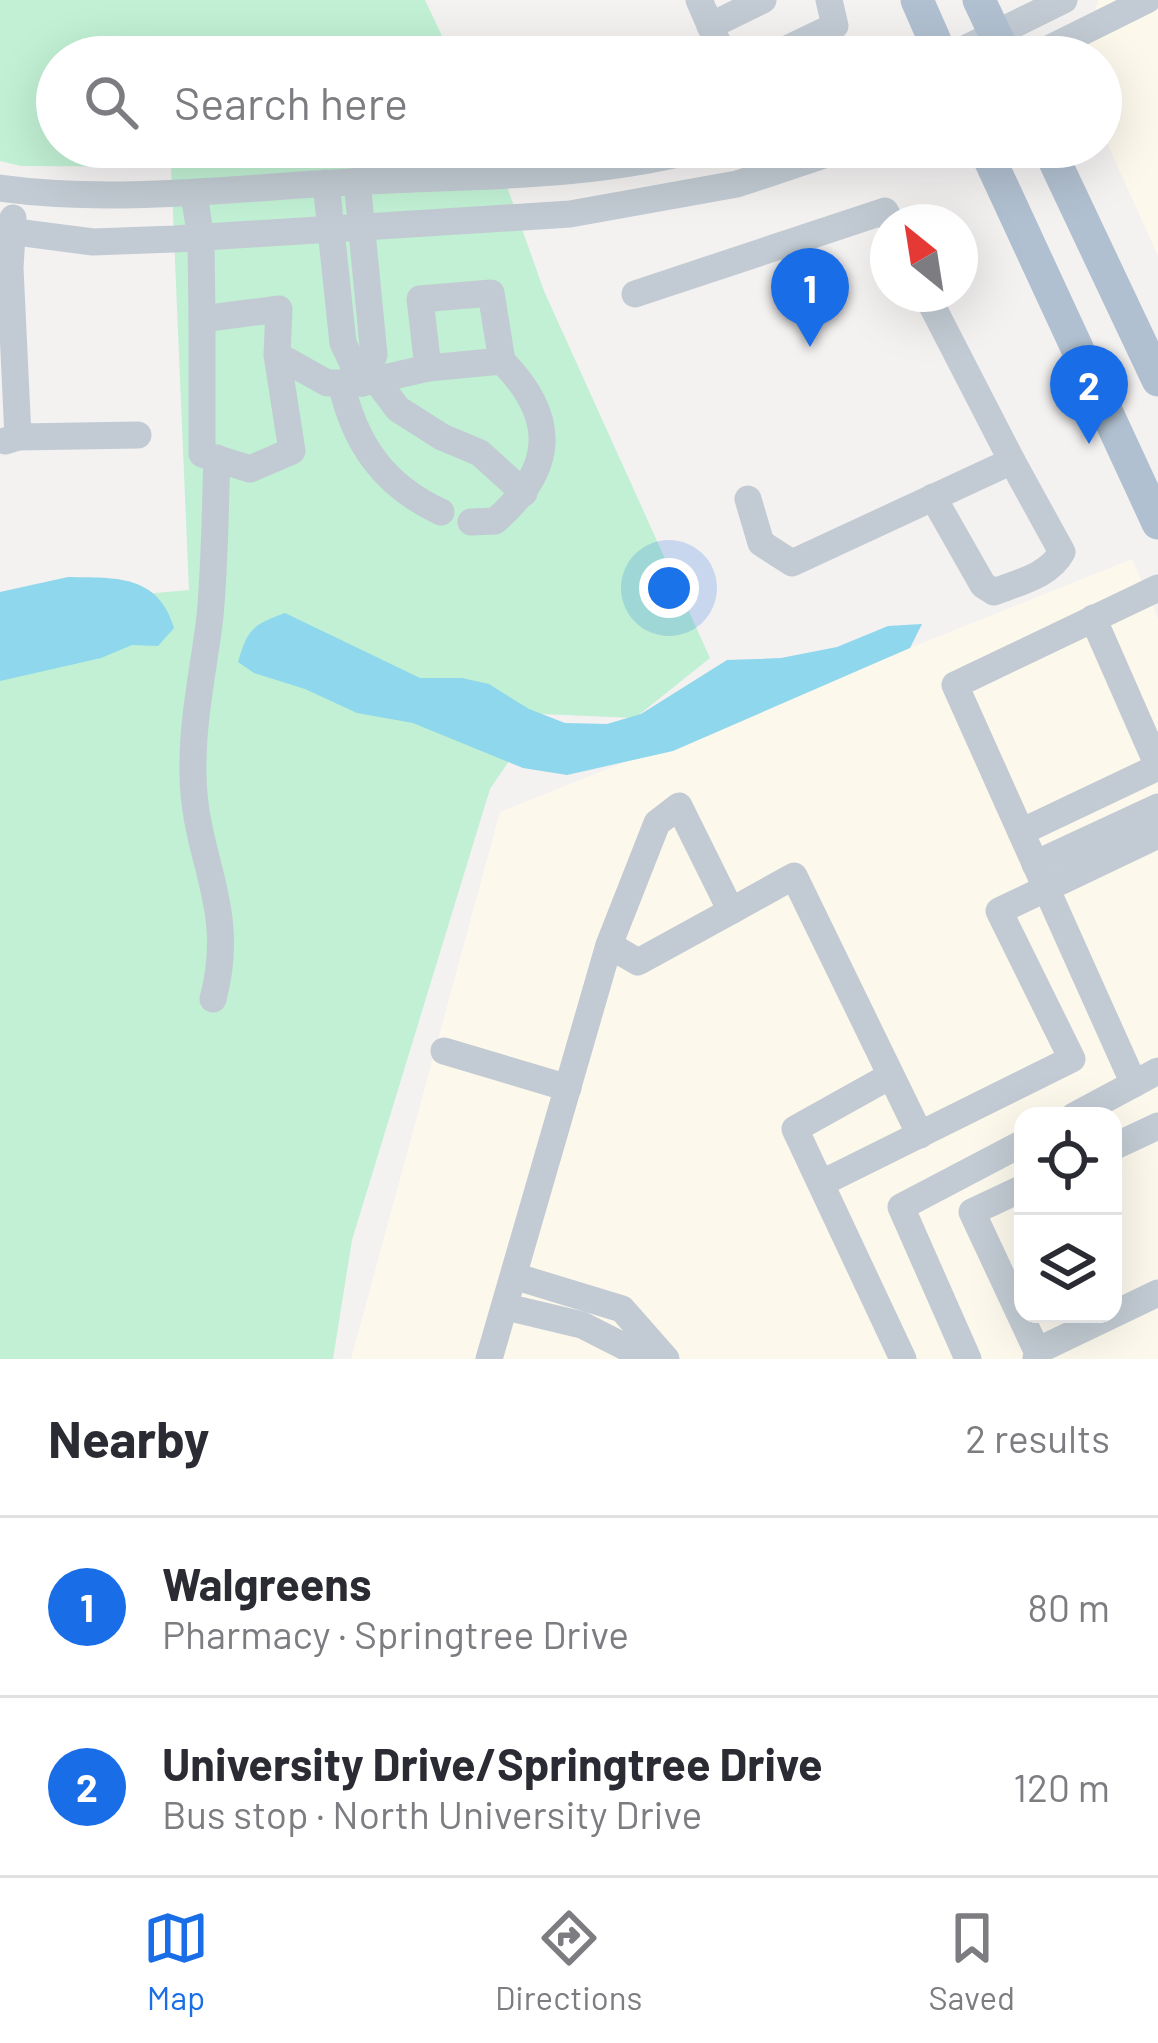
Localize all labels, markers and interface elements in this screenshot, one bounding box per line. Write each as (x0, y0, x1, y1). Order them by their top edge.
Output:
search box (36, 36, 1122, 168)
icon: search (78, 69, 144, 135)
text: Search here (174, 75, 408, 129)
north arrow (870, 204, 978, 312)
pin: 1 (771, 248, 849, 347)
pin: 2 (1050, 345, 1128, 444)
your location (639, 558, 699, 618)
map controls (1014, 1107, 1122, 1323)
button: locate (1014, 1107, 1122, 1215)
button: layers (1014, 1215, 1122, 1323)
text: Nearby (48, 1407, 209, 1468)
text: 2 results (965, 1414, 1110, 1461)
text: Walgreens (162, 1556, 372, 1610)
text: 1 (80, 1583, 94, 1630)
text: 80 m (1028, 1583, 1110, 1630)
text: Pharmacy · Springtree Drive (162, 1610, 629, 1657)
text: University Drive/Springtree Drive (162, 1736, 822, 1790)
text: 2 (76, 1763, 98, 1810)
text: 120 m (1013, 1763, 1110, 1810)
text: Bus stop · North University Drive (162, 1790, 702, 1837)
tab: Map (143, 1905, 209, 2017)
tab: Directions (495, 1905, 642, 2017)
tab: Saved (928, 1905, 1015, 2017)

